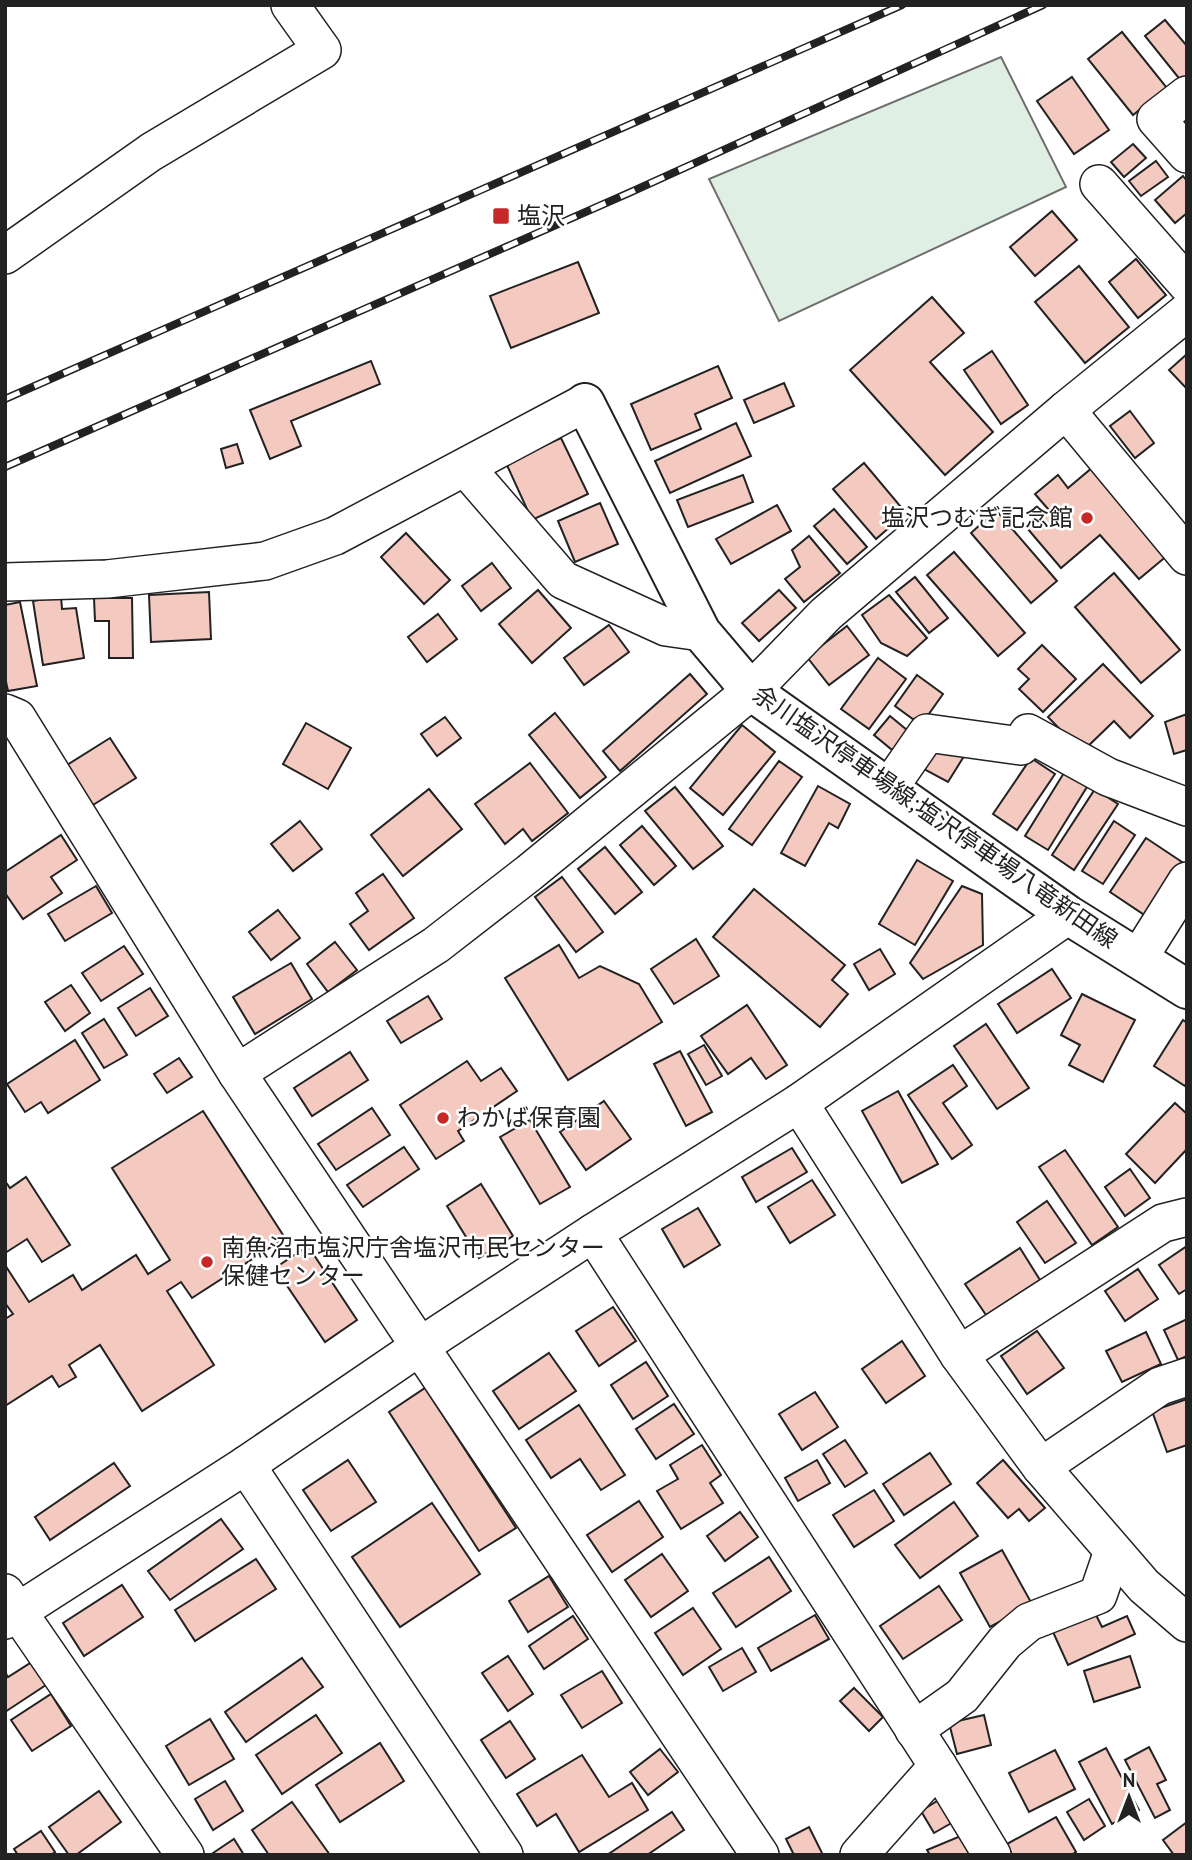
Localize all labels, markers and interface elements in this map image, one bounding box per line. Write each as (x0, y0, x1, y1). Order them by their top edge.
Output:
place label: 塩沢 (517, 200, 565, 231)
marker: 塩沢 (491, 206, 511, 226)
place label: 塩沢つむぎ記念館 (881, 502, 1073, 533)
marker: 塩沢つむぎ記念館 (1079, 510, 1095, 526)
street label: 余川塩沢停車場線;塩沢停車場八竜新田線 (747, 678, 1124, 955)
place label: わかば保育園 (457, 1102, 601, 1133)
marker: わかば保育園 (435, 1110, 451, 1126)
place label: 南魚沼市塩沢庁舎塩沢市民センター 保健センター (221, 1232, 605, 1291)
marker: 南魚沼市塩沢庁舎塩沢市民センター 保健センター (199, 1254, 215, 1270)
north arrow (1094, 1762, 1164, 1832)
text: N (1123, 1768, 1135, 1792)

